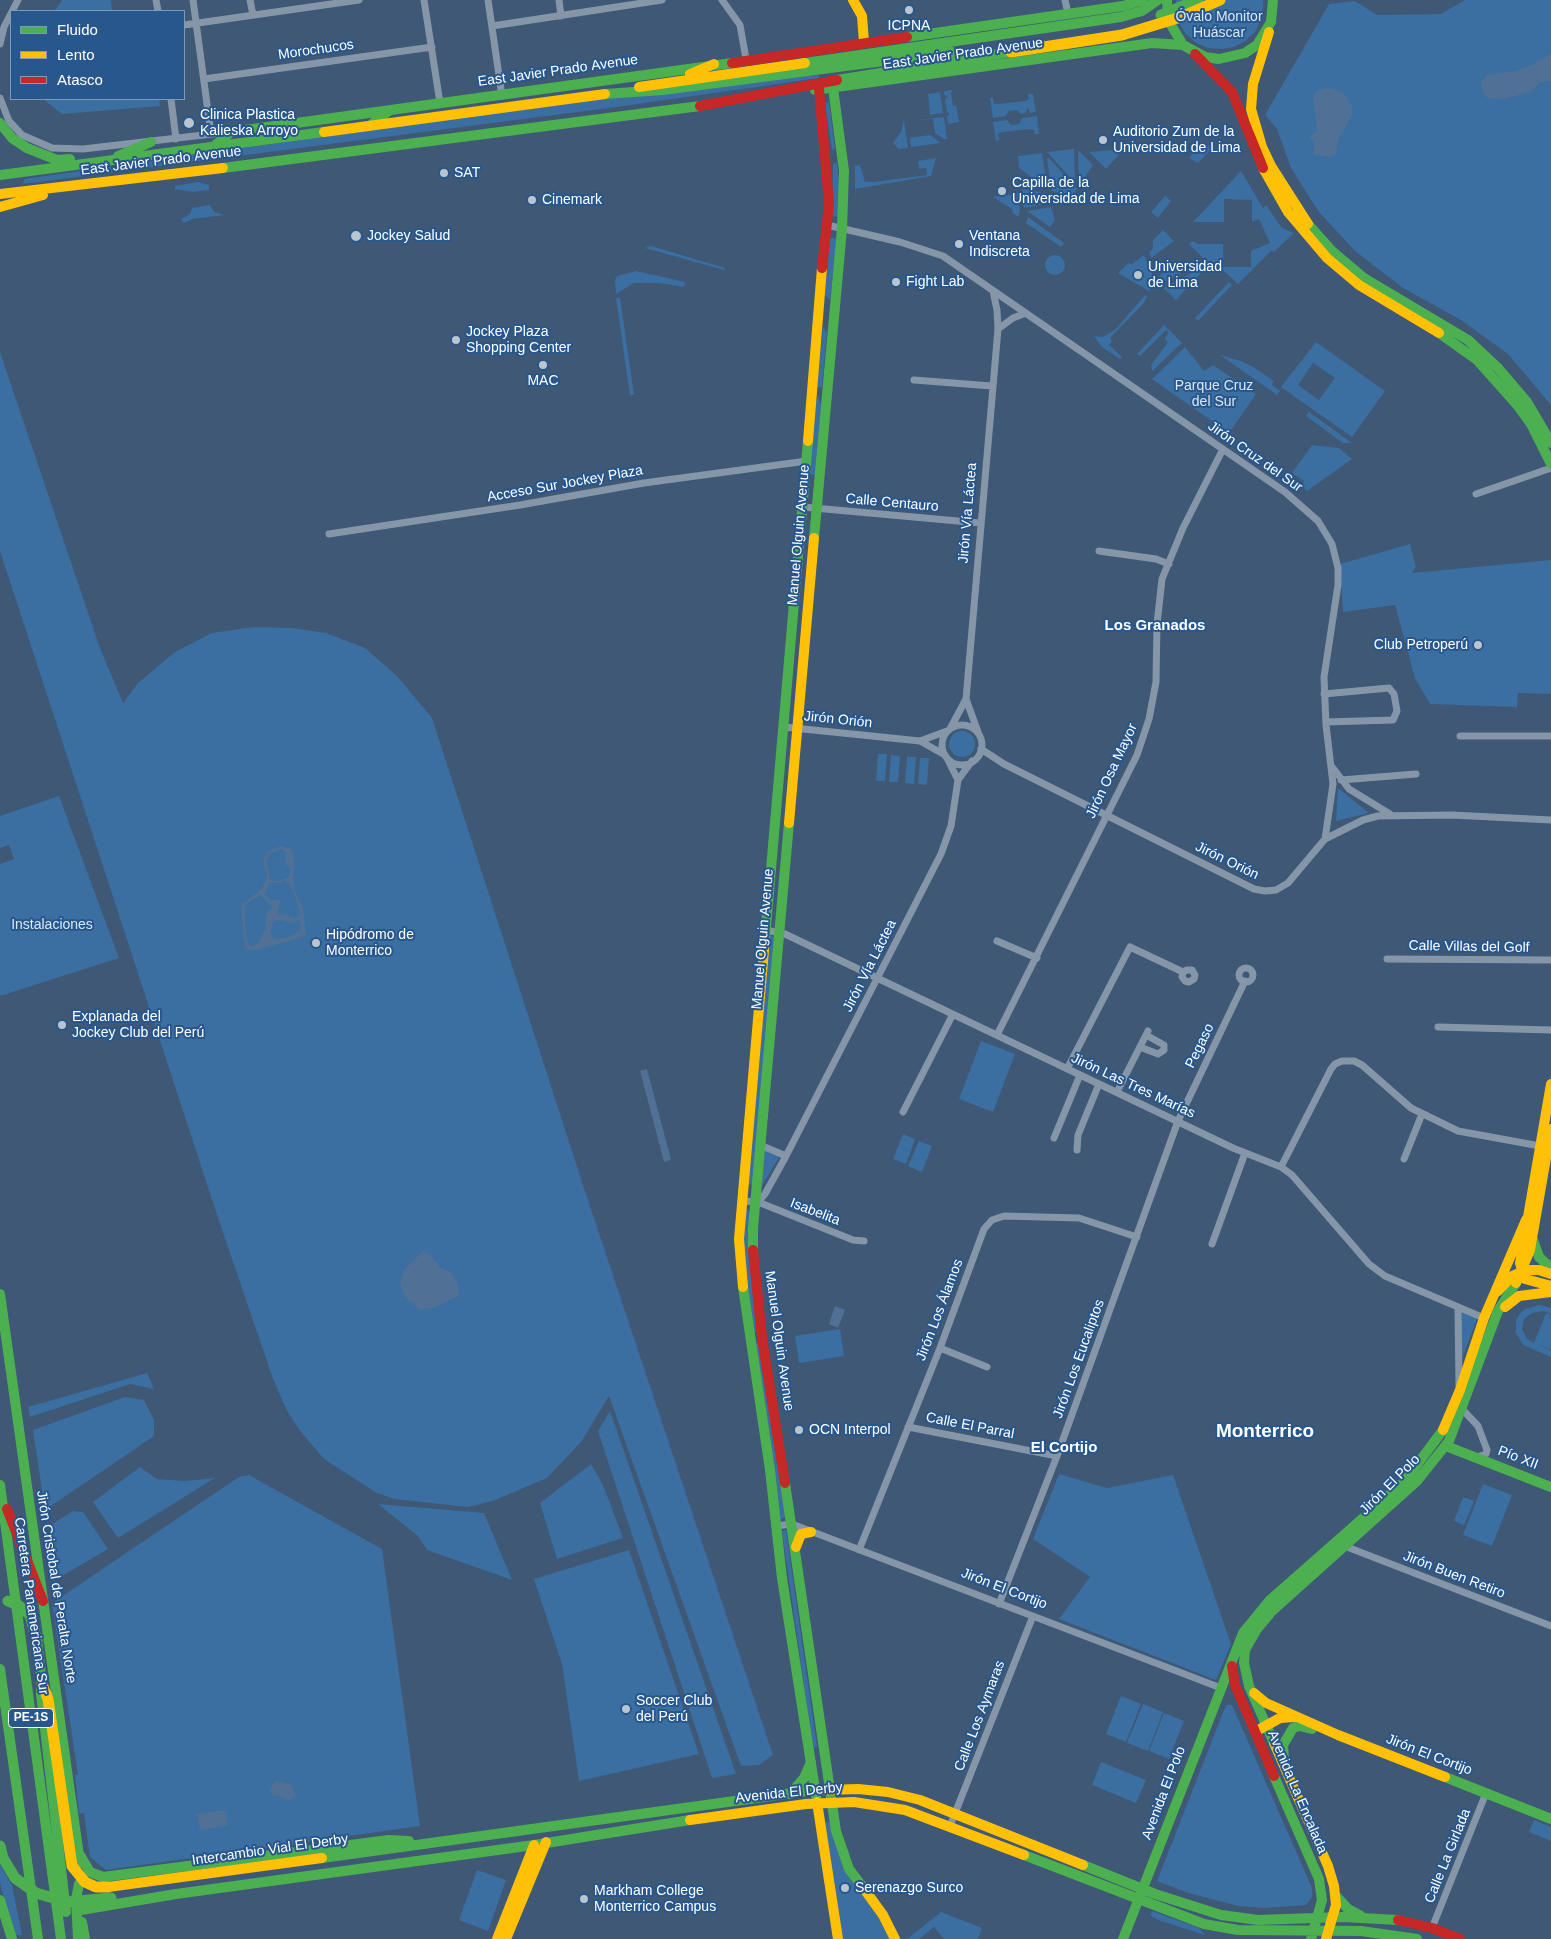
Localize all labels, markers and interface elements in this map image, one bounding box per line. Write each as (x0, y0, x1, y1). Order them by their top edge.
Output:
marker: ICPNA (903, 4, 915, 16)
park label: Óvalo Monitor Huáscar (1175, 9, 1263, 41)
legend (10, 10, 185, 100)
place label: ICPNA (888, 18, 930, 34)
text: Fluido (57, 21, 98, 38)
street label: East Javier Prado Avenue (882, 34, 1044, 74)
street label: Morochucos (277, 36, 355, 64)
text: Lento (57, 46, 95, 63)
street label: East Javier Prado Avenue (477, 51, 639, 91)
text: Atasco (57, 71, 103, 88)
place label: Clinica Plastica Kalieska Arroyo (200, 107, 298, 140)
marker: Clinica Plastica Kalieska Arroyo (182, 116, 196, 130)
place label: Auditorio Zum de la Universidad de Lima (1113, 124, 1241, 156)
marker: Auditorio Zum de la Universidad de Lima (1097, 134, 1109, 146)
street label: East Javier Prado Avenue (80, 143, 242, 179)
place label: SAT (454, 165, 480, 181)
marker: SAT (438, 167, 450, 179)
place label: Capilla de la Universidad de Lima (1012, 175, 1140, 208)
marker: Capilla de la Universidad de Lima (996, 185, 1008, 197)
place label: Cinemark (542, 192, 602, 208)
marker: Cinemark (526, 194, 538, 206)
place label: Jockey Salud (367, 228, 450, 244)
place label: Ventana Indiscreta (969, 228, 1030, 260)
marker: Jockey Salud (349, 229, 363, 243)
marker: Ventana Indiscreta (953, 238, 965, 250)
place label: Universidad de Lima (1148, 259, 1222, 292)
marker: Universidad de Lima (1132, 269, 1144, 281)
place label: Fight Lab (906, 274, 964, 290)
marker: Fight Lab (890, 276, 902, 288)
place label: Jockey Plaza Shopping Center (466, 324, 571, 357)
marker: Jockey Plaza Shopping Center (450, 334, 462, 346)
marker: MAC (537, 359, 549, 371)
place label: MAC (527, 373, 559, 389)
park label: Parque Cruz del Sur (1175, 378, 1253, 411)
street label: Jirón Cruz del Sur (1204, 418, 1306, 496)
street label: Acceso Sur Jockey Plaza (486, 462, 644, 506)
street label: Jirón Vía Láctea (955, 462, 981, 564)
street label: Manuel Olguin Avenue (784, 464, 814, 606)
street label: Calle Centauro (845, 491, 939, 515)
district label: Los Granados (1105, 617, 1205, 635)
place label: Club Petroperú (1374, 637, 1468, 653)
marker: Club Petroperú (1472, 639, 1484, 651)
street label: Jirón Orión (803, 708, 873, 732)
street label: Jirón Osa Mayor (1083, 721, 1141, 821)
street label: Jirón Orión (1193, 838, 1261, 884)
street label: Manuel Olguin Avenue (748, 868, 778, 1010)
park label: Instalaciones (11, 917, 93, 933)
street label: Jirón Vía Láctea (840, 917, 900, 1015)
place label: Hipódromo de Monterrico (326, 927, 414, 960)
marker: Hipódromo de Monterrico (310, 937, 322, 949)
street label: Calle Villas del Golf (1408, 938, 1530, 956)
place label: Explanada del Jockey Club del Perú (72, 1009, 204, 1042)
marker: Explanada del Jockey Club del Perú (56, 1019, 68, 1031)
street label: Pegaso (1182, 1021, 1218, 1071)
street label: Jirón Las Tres Marías (1068, 1050, 1198, 1122)
street label: Isabelita (788, 1195, 842, 1229)
street label: Jirón Los Álamos (913, 1257, 967, 1363)
street label: Manuel Olguin Avenue (761, 1270, 797, 1412)
street label: Jirón Los Eucaliptos (1050, 1297, 1108, 1421)
street label: Calle El Parral (924, 1409, 1016, 1443)
district label: Monterrico (1216, 1421, 1314, 1443)
place label: OCN Interpol (809, 1422, 891, 1438)
marker: OCN Interpol (793, 1424, 805, 1436)
district label: El Cortijo (1031, 1439, 1097, 1457)
street label: Pío XII (1495, 1443, 1541, 1473)
street label: Jirón El Polo (1356, 1451, 1424, 1519)
street label: Jirón Cristobal de Peralta Norte (32, 1489, 80, 1685)
street label: Carretera Panamericana Sur (10, 1516, 52, 1696)
street label: Jirón Buen Retiro (1400, 1548, 1508, 1602)
street label: Jirón El Cortijo (958, 1565, 1050, 1613)
street label: Calle Los Aymaras (951, 1658, 1009, 1774)
place label: Soccer Club del Perú (636, 1693, 712, 1725)
marker: Soccer Club del Perú (620, 1703, 632, 1715)
road number: PE-1S (8, 1709, 54, 1728)
street label: Avenida La Encalada (1263, 1728, 1331, 1856)
street label: Jirón El Cortijo (1383, 1731, 1475, 1779)
street label: Avenida El Polo (1138, 1744, 1190, 1842)
street label: Avenida El Derby (734, 1779, 844, 1807)
street label: Calle La Girlada (1421, 1806, 1475, 1906)
street label: Intercambio Vial El Derby (191, 1831, 349, 1869)
place label: Serenazgo Surco (855, 1880, 963, 1896)
marker: Serenazgo Surco (839, 1882, 851, 1894)
place label: Markham College Monterrico Campus (594, 1883, 716, 1915)
marker: Markham College Monterrico Campus (578, 1893, 590, 1905)

